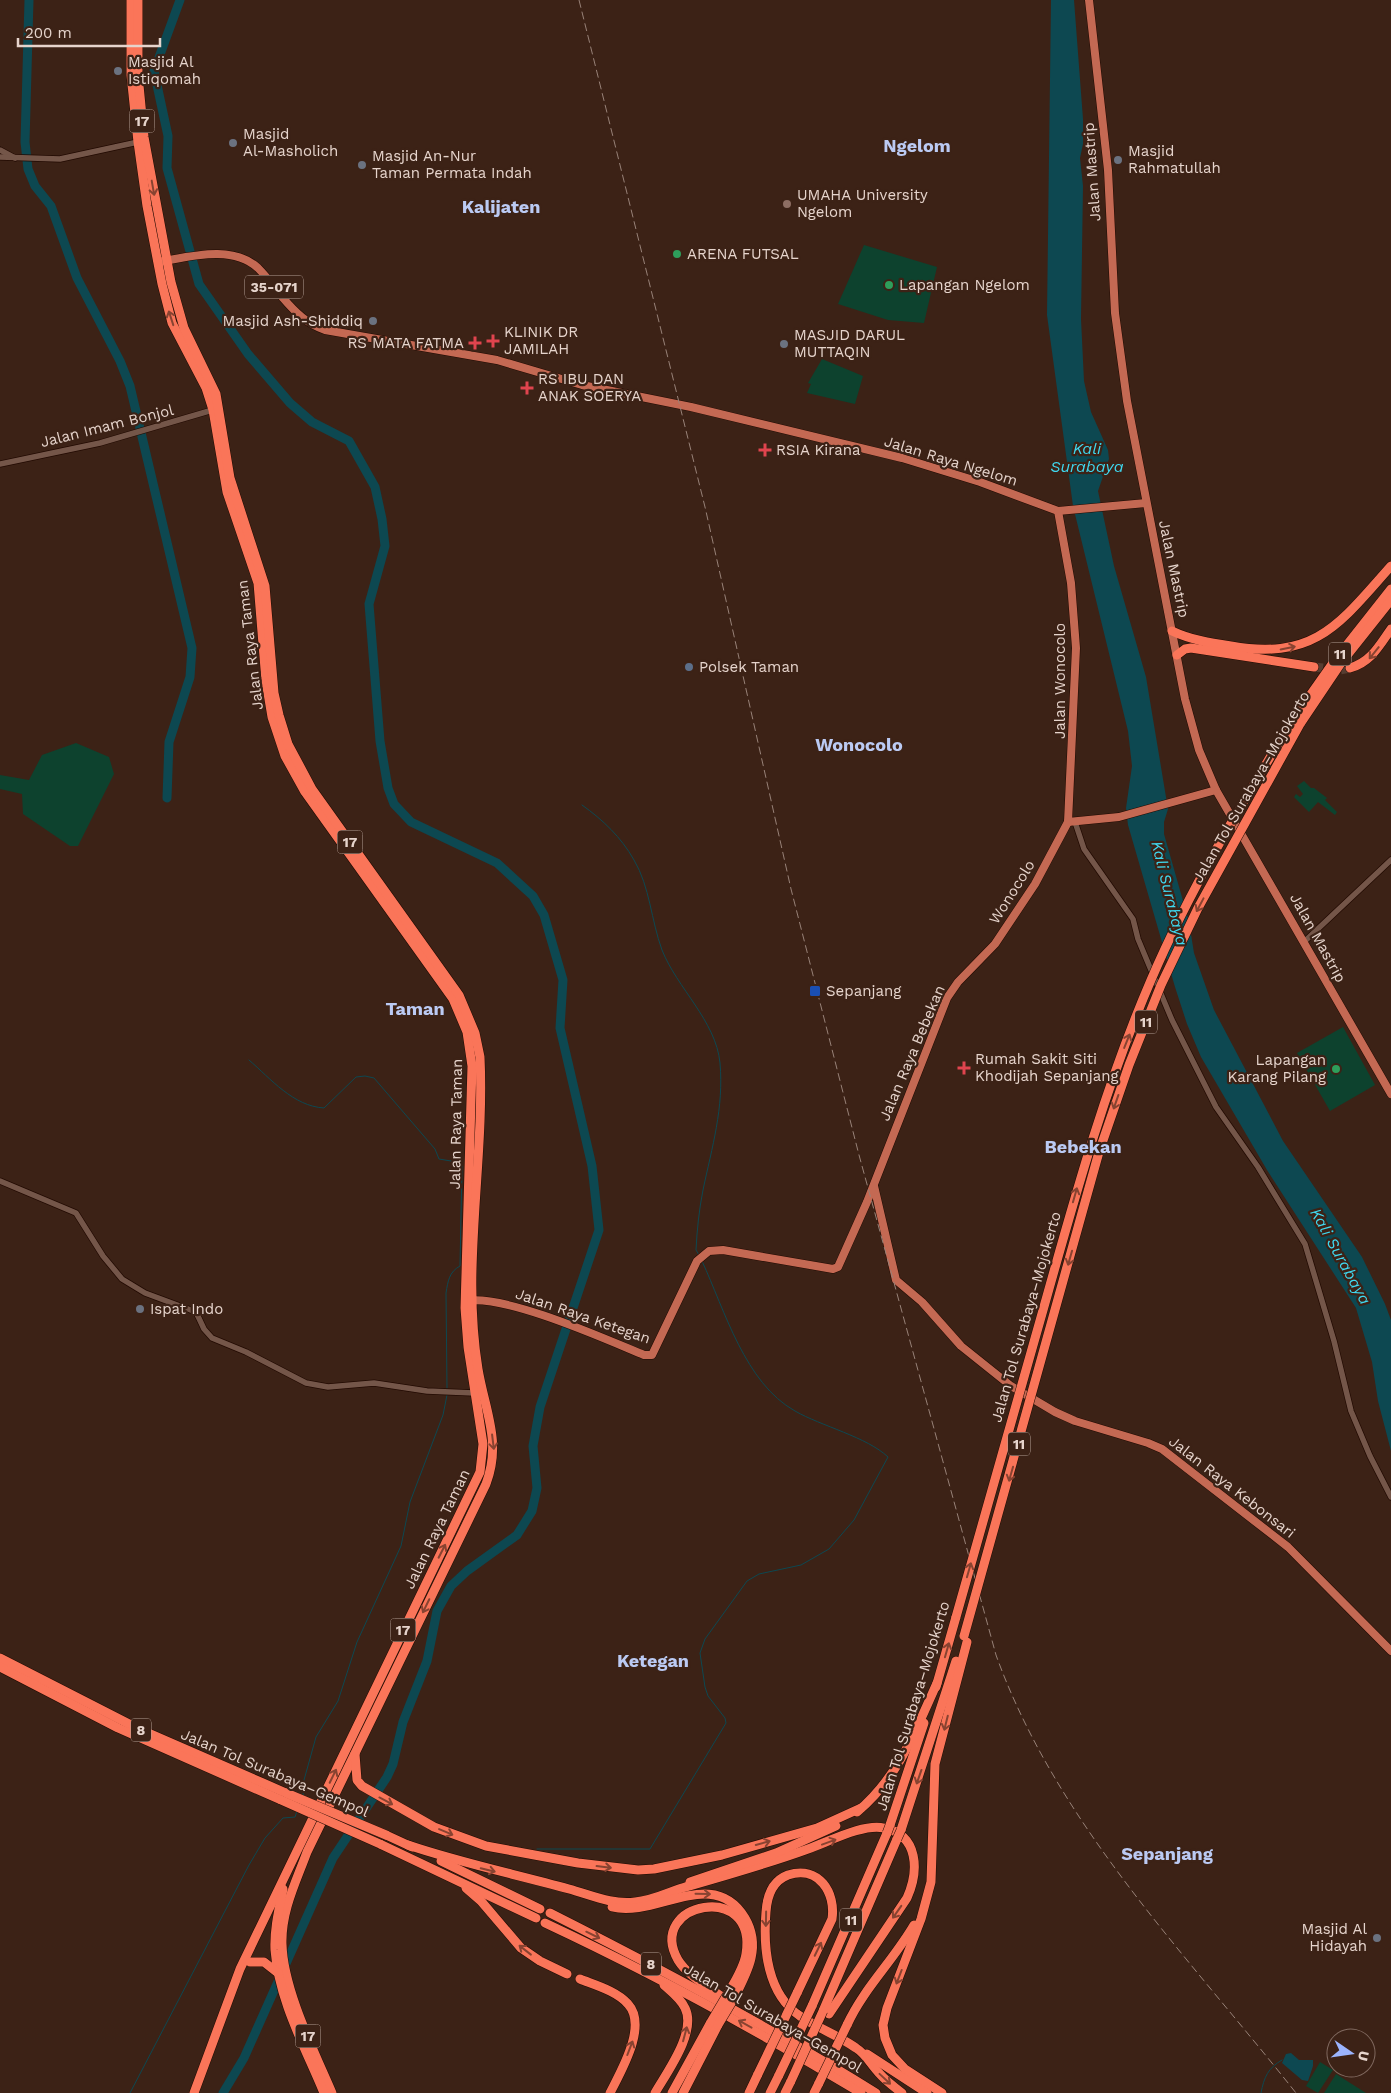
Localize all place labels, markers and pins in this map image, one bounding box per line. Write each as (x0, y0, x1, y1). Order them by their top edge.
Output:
place label: Masjid Al Istiqomah (128, 53, 201, 88)
marker: Masjid Al Istiqomah (112, 65, 124, 77)
place label: Masjid Al-Masholich (243, 125, 338, 160)
marker: Masjid Al-Masholich (227, 137, 239, 149)
place label: Masjid Rahmatullah (1128, 142, 1221, 177)
place label: Masjid An-Nur Taman Permata Indah (372, 147, 532, 182)
marker: Masjid Rahmatullah (1112, 154, 1124, 166)
marker: Masjid An-Nur Taman Permata Indah (356, 159, 368, 171)
place label: UMAHA University Ngelom (797, 186, 928, 221)
marker: UMAHA University Ngelom (781, 198, 793, 210)
place label: ARENA FUTSAL (687, 245, 799, 263)
marker: ARENA FUTSAL (671, 248, 683, 260)
place label: Lapangan Ngelom (899, 276, 1030, 294)
marker: Lapangan Ngelom (883, 279, 895, 291)
place label: Masjid Ash-Shiddiq (223, 312, 363, 330)
marker: Masjid Ash-Shiddiq (367, 315, 379, 327)
place label: KLINIK DR JAMILAH (504, 323, 578, 358)
place label: MASJID DARUL MUTTAQIN (794, 326, 905, 361)
place label: RS MATA FATMA (347, 334, 464, 352)
marker: KLINIK DR JAMILAH (486, 334, 500, 348)
marker: RS MATA FATMA (468, 336, 482, 350)
marker: MASJID DARUL MUTTAQIN (778, 338, 790, 350)
place label: RS IBU DAN ANAK SOERYA (538, 370, 641, 405)
marker: RS IBU DAN ANAK SOERYA (520, 381, 534, 395)
place label: RSIA Kirana (776, 441, 861, 459)
marker: RSIA Kirana (758, 443, 772, 457)
place label: Polsek Taman (699, 658, 799, 676)
marker: Polsek Taman (683, 661, 695, 673)
place label: Sepanjang (826, 982, 901, 1000)
marker: Sepanjang (808, 984, 822, 998)
place label: Rumah Sakit Siti Khodijah Sepanjang (975, 1050, 1119, 1085)
place label: Lapangan Karang Pilang (1228, 1051, 1326, 1086)
marker: Rumah Sakit Siti Khodijah Sepanjang (957, 1061, 971, 1075)
marker: Lapangan Karang Pilang (1330, 1063, 1342, 1075)
place label: Ispat Indo (150, 1300, 223, 1318)
marker: Ispat Indo (134, 1303, 146, 1315)
place label: Masjid Al Hidayah (1301, 1920, 1367, 1955)
marker: Masjid Al Hidayah (1371, 1932, 1383, 1944)

